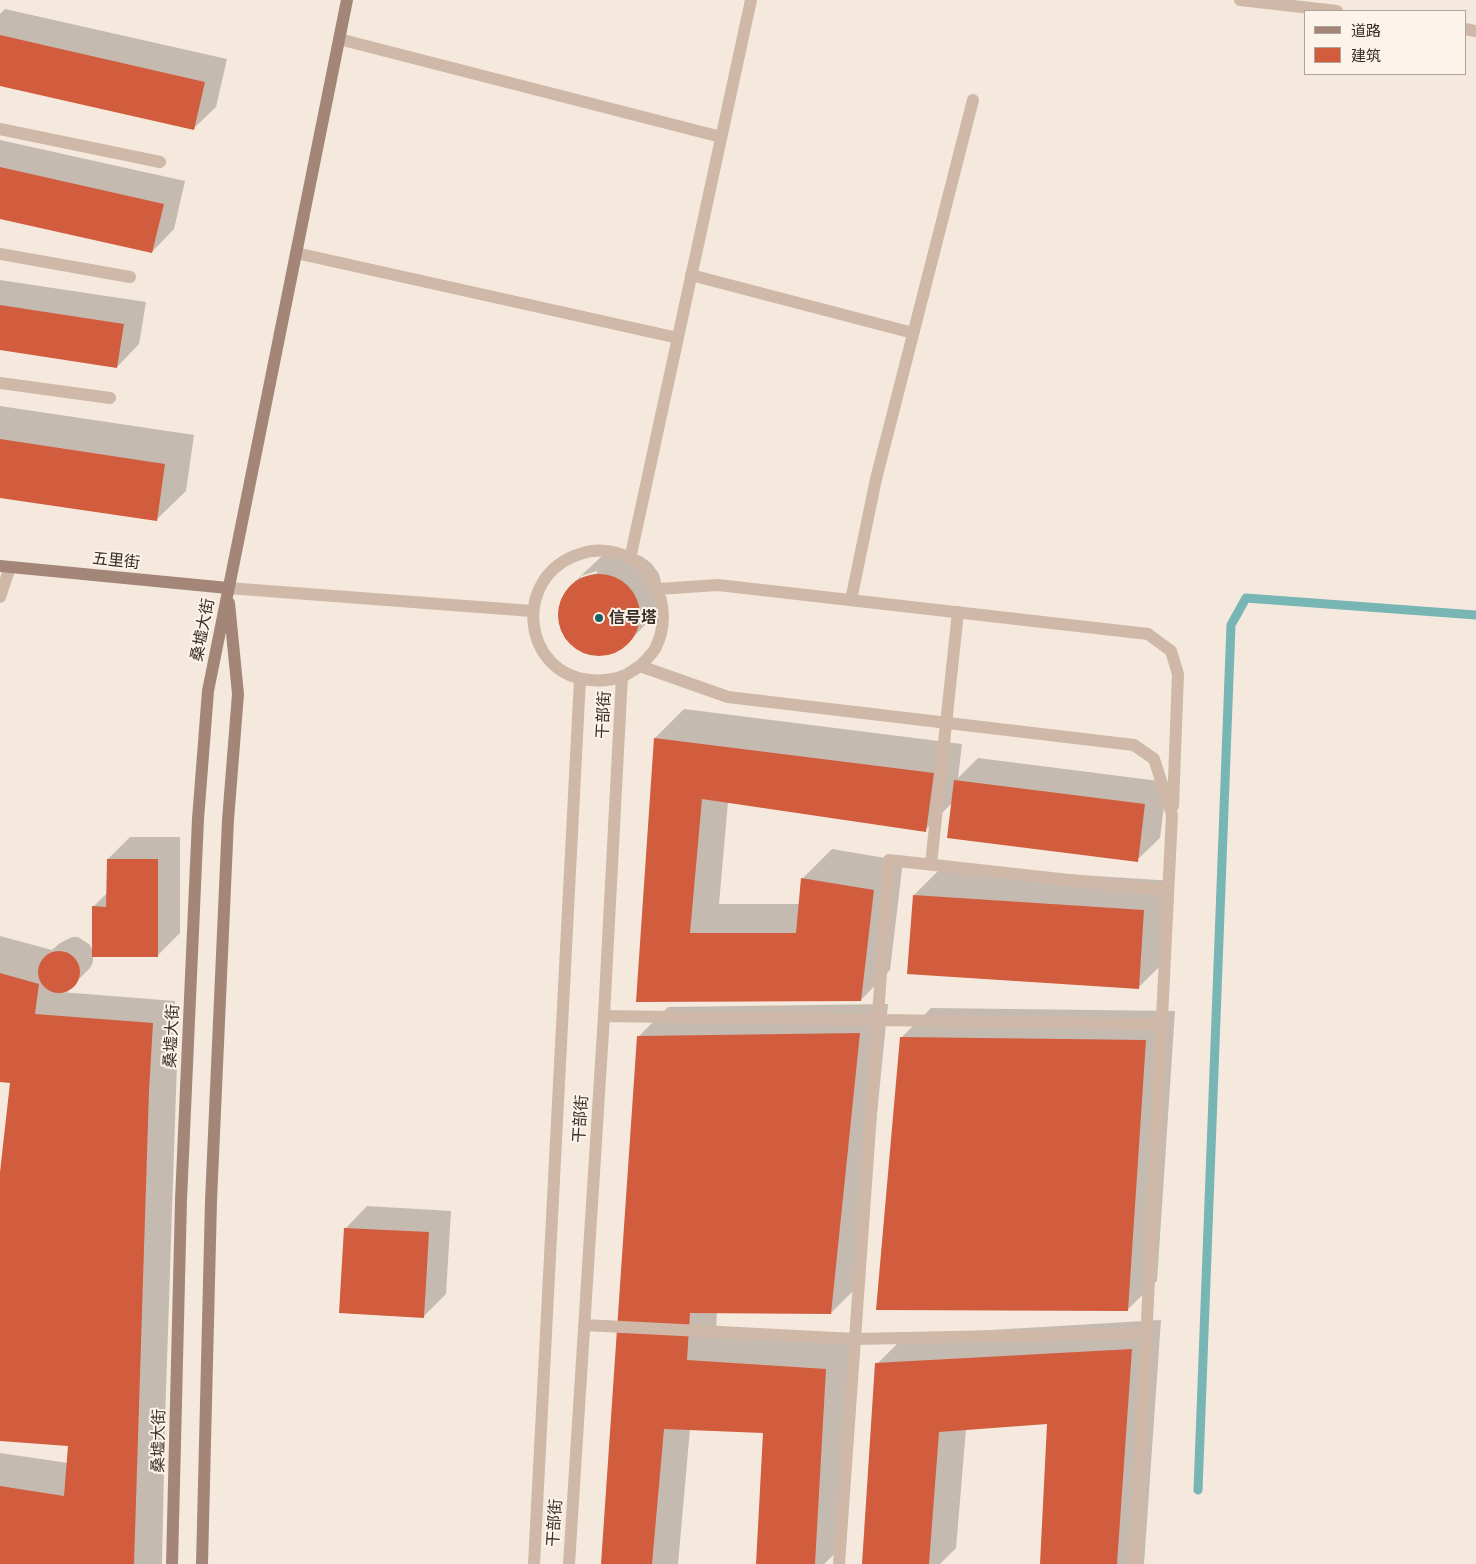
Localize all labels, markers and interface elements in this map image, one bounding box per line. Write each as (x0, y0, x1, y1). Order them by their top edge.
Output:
legend (1304, 10, 1466, 75)
text: 道路 (1351, 22, 1381, 40)
text: 建筑 (1351, 47, 1381, 65)
street label: 五里街 (91, 549, 141, 573)
street label: 桑墟大街 (187, 597, 219, 663)
place label: 信号塔 (609, 608, 657, 628)
marker: 信号塔 (593, 612, 605, 624)
street label: 干部街 (593, 691, 615, 739)
street label: 桑墟大街 (161, 1004, 183, 1068)
street label: 干部街 (570, 1094, 592, 1144)
street label: 桑墟大街 (149, 1409, 169, 1473)
street label: 干部街 (544, 1498, 566, 1548)

